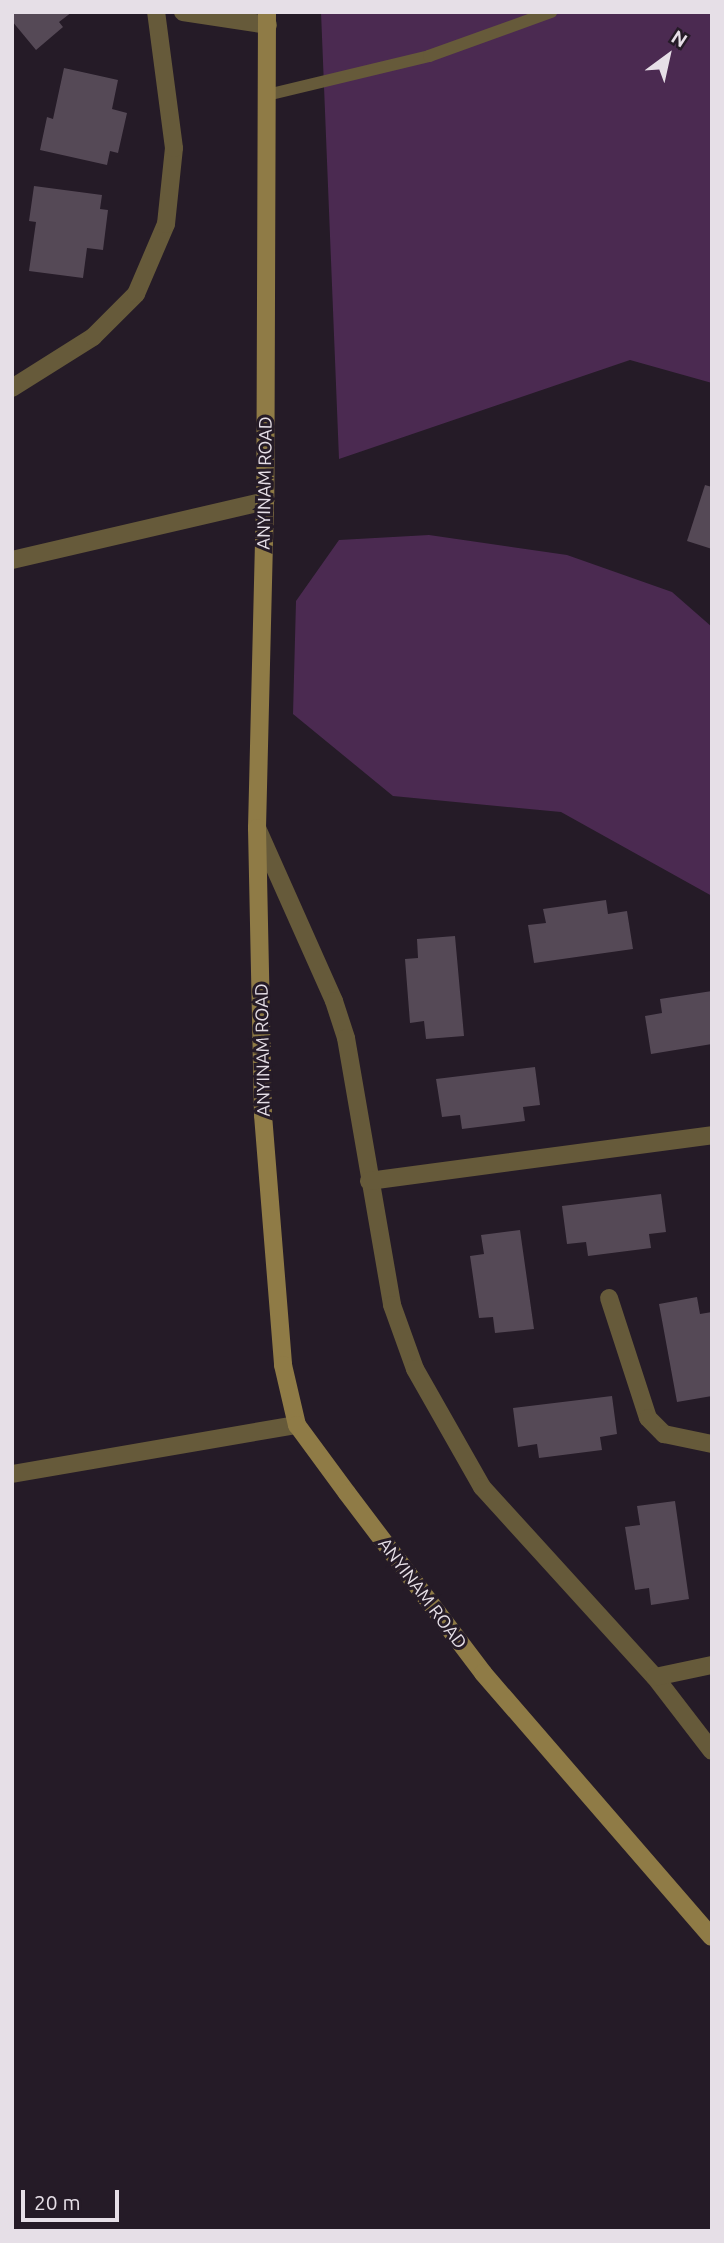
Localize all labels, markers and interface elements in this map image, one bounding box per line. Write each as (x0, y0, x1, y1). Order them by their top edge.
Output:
north arrow (633, 21, 703, 91)
text: N (667, 25, 691, 51)
street label: ANYINAM ROAD (252, 416, 276, 550)
street label: ANYINAM ROAD (250, 983, 274, 1117)
street label: ANYINAM ROAD (374, 1533, 472, 1653)
scale bar (24, 2176, 122, 2220)
text: 20 m (34, 2190, 81, 2214)

